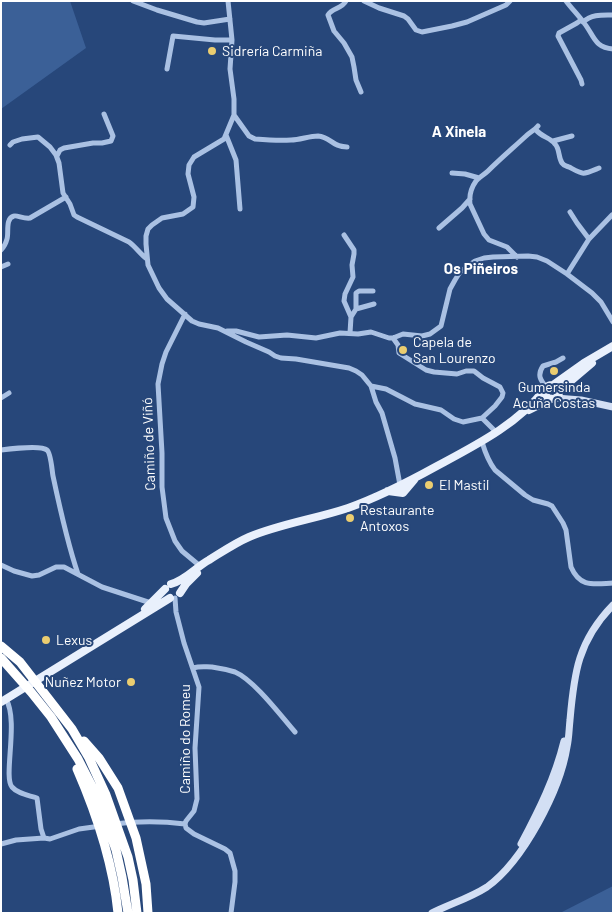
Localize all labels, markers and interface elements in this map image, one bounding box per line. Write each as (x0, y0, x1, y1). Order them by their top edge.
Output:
place label: Sidrería Carmiña (222, 43, 322, 59)
marker: Sidrería Carmiña (206, 45, 218, 57)
district label: A Xinela (432, 123, 486, 141)
district label: Os Piñeiros (444, 260, 518, 278)
place label: Capela de San Lourenzo (413, 334, 496, 367)
marker: Capela de San Lourenzo (397, 344, 409, 356)
marker: Gumersinda Acuña Costas (548, 365, 560, 377)
place label: Gumersinda Acuña Costas (513, 379, 595, 412)
street label: Camiño de Viñó (139, 397, 159, 491)
place label: El Mastil (439, 477, 489, 493)
marker: El Mastil (423, 479, 435, 491)
place label: Restaurante Antoxos (360, 502, 434, 534)
marker: Restaurante Antoxos (344, 512, 356, 524)
place label: Lexus (56, 632, 92, 648)
marker: Lexus (40, 634, 52, 646)
place label: Nuñez Motor (45, 674, 121, 690)
marker: Nuñez Motor (125, 676, 137, 688)
street label: Camiño do Romeu (177, 684, 193, 794)

